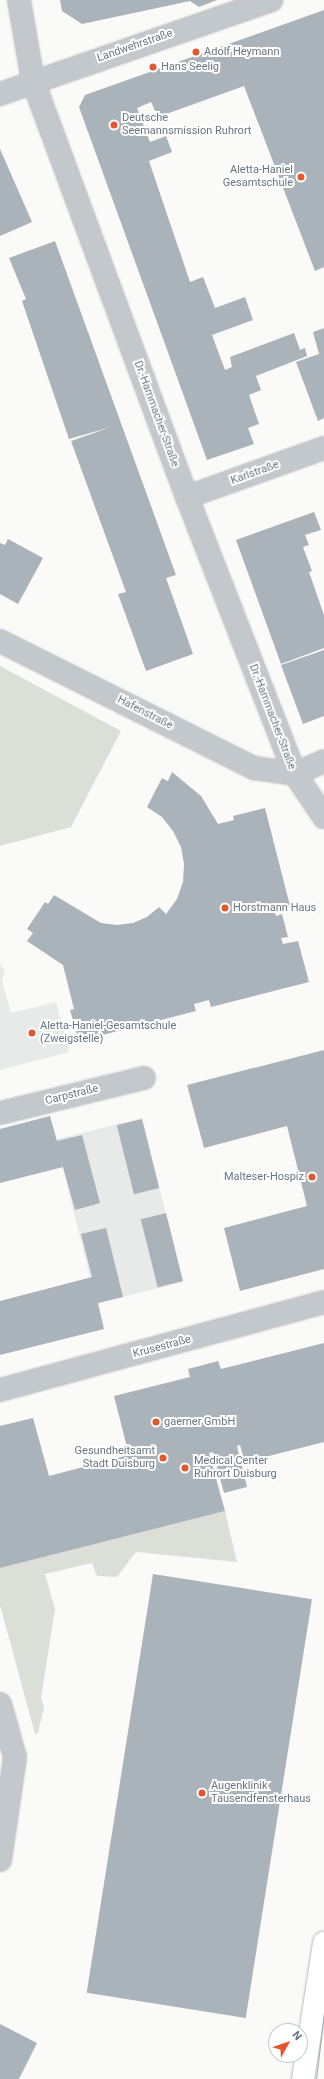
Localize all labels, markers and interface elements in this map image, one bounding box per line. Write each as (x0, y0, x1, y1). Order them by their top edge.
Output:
street label: Landwehrstraße (95, 27, 175, 65)
place label: Adolf Heymann (204, 45, 279, 59)
marker: Adolf Heymann (191, 47, 201, 57)
place label: Hans Seelig (161, 60, 219, 74)
marker: Hans Seelig (148, 62, 158, 72)
place label: Deutsche Seemannsmission Ruhrort (122, 112, 251, 138)
marker: Deutsche Seemannsmission Ruhrort (109, 120, 119, 130)
place label: Aletta-Haniel Gesamtschule (223, 164, 293, 190)
marker: Aletta-Haniel Gesamtschule (296, 172, 306, 182)
street label: Dr.-Hammacher-Straße (131, 359, 181, 469)
street label: Karlstraße (229, 458, 281, 488)
street label: Dr.-Hammacher-Straße (246, 662, 298, 772)
street label: Hafenstraße (115, 693, 175, 733)
place label: Horstmann Haus (233, 901, 316, 915)
marker: Horstmann Haus (220, 903, 230, 913)
place label: Aletta-Haniel-Gesamtschule (Zweigstelle) (40, 1020, 176, 1046)
marker: Aletta-Haniel-Gesamtschule (Zweigstelle) (27, 1028, 37, 1038)
street label: Carpstraße (44, 1082, 100, 1108)
place label: Malteser-Hospiz (224, 1170, 304, 1184)
marker: Malteser-Hospiz (307, 1172, 317, 1182)
street label: Krusestraße (132, 1333, 192, 1361)
place label: gaerner GmbH (164, 1415, 235, 1429)
marker: gaerner GmbH (151, 1417, 161, 1427)
place label: Gesundheitsamt Stadt Duisburg (75, 1445, 155, 1471)
marker: Gesundheitsamt Stadt Duisburg (158, 1453, 168, 1463)
place label: Medical Center Ruhrort Duisburg (194, 1455, 277, 1481)
marker: Medical Center Ruhrort Duisburg (179, 1462, 191, 1474)
place label: Augenklinik Tausendfensterhaus (211, 1780, 311, 1806)
marker: Augenklinik Tausendfensterhaus (196, 1787, 208, 1799)
north arrow (268, 2023, 308, 2063)
text: N (289, 2028, 304, 2043)

